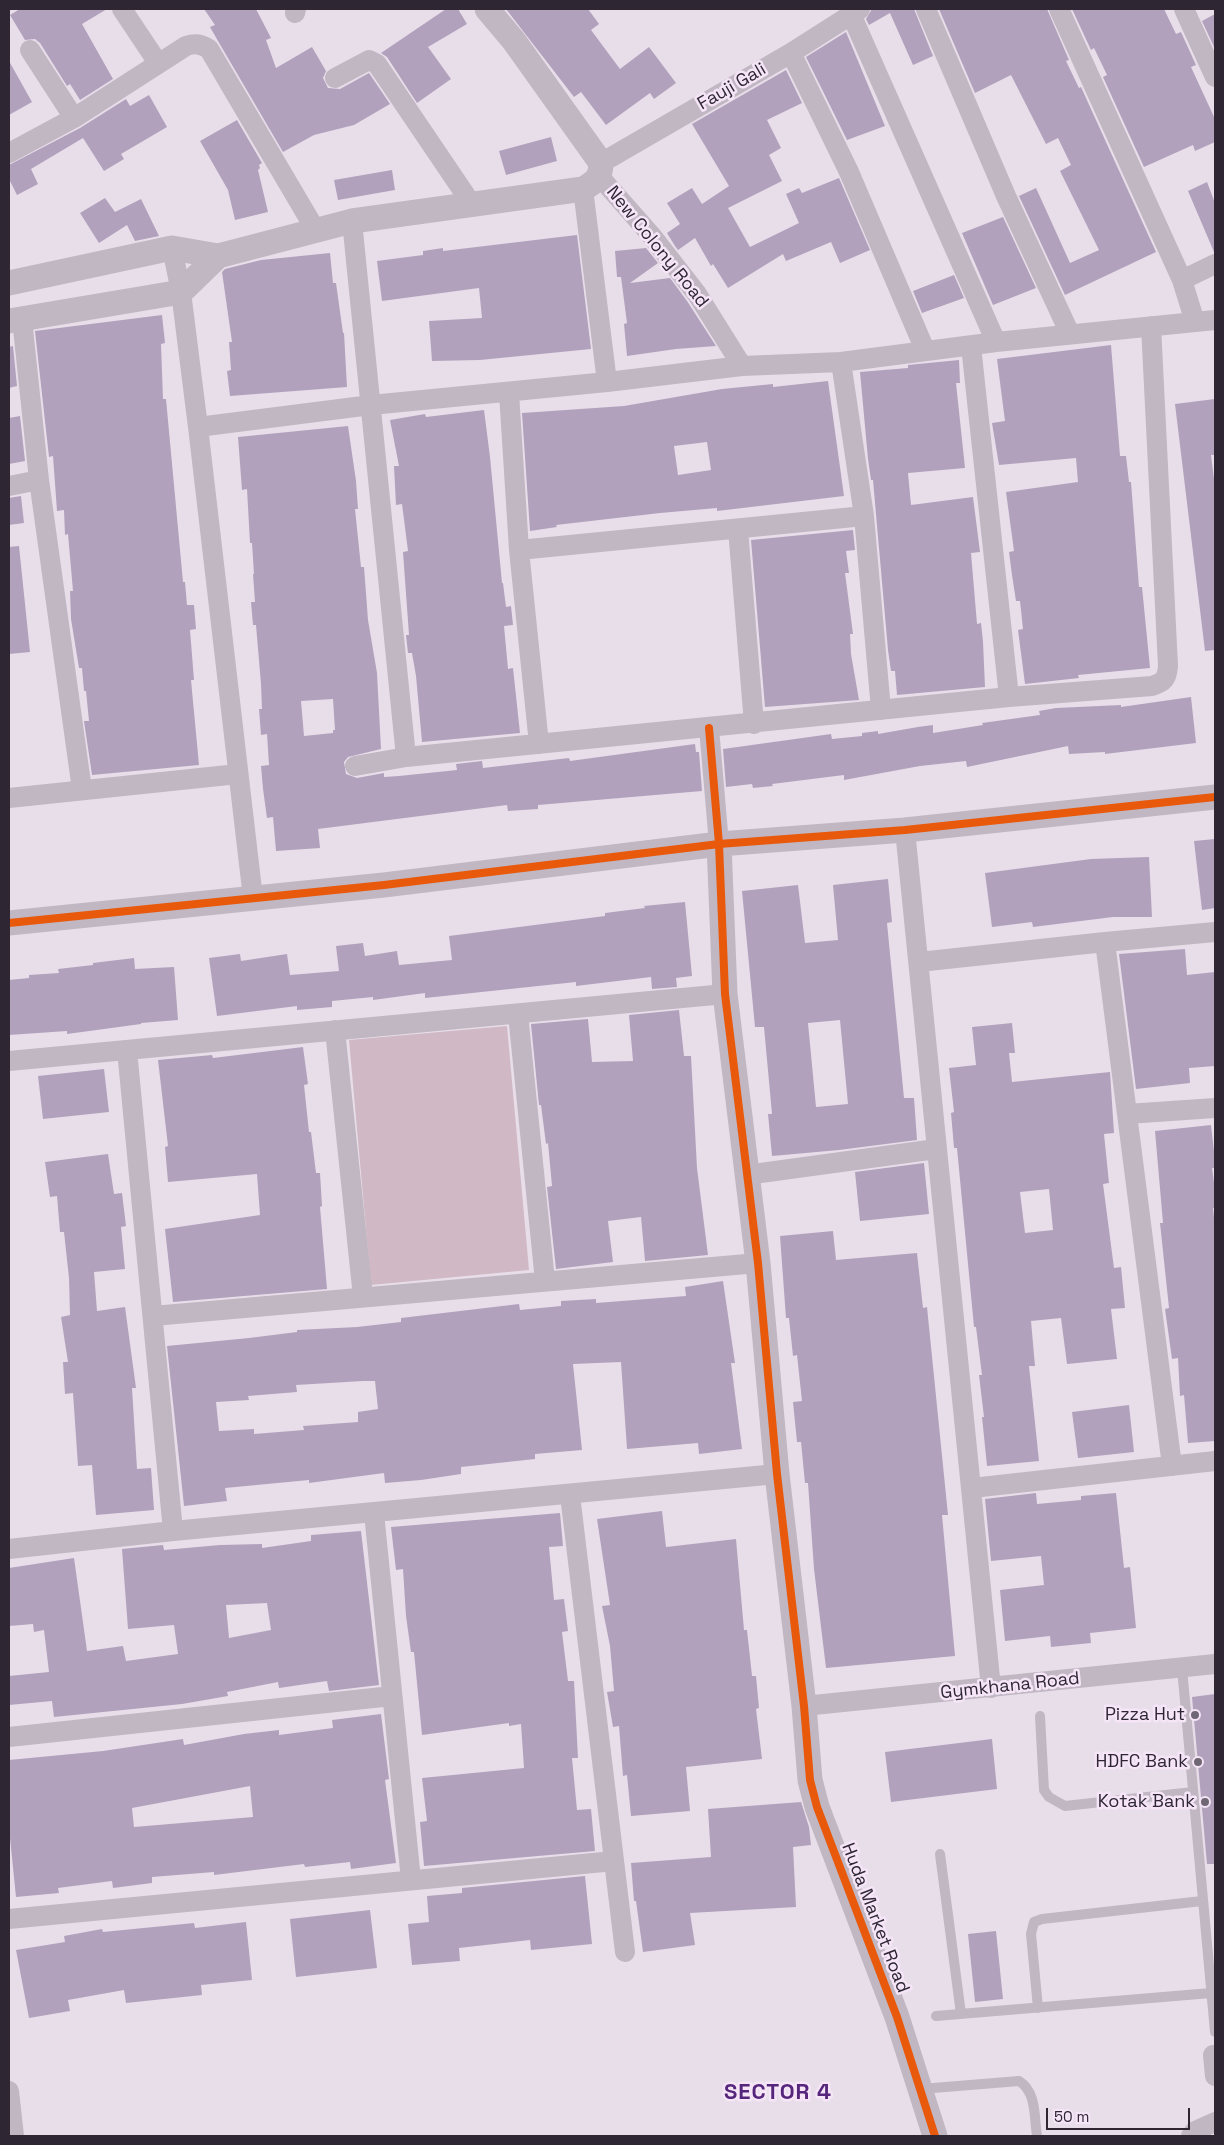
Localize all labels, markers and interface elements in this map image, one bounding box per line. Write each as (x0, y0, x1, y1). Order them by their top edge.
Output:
street label: Fauji Gali (694, 59, 770, 115)
street label: New Colony Road (601, 182, 713, 312)
street label: Gymkhana Road (939, 1668, 1081, 1704)
place label: Pizza Hut (1105, 1704, 1185, 1726)
marker: Pizza Hut (1189, 1709, 1201, 1721)
place label: HDFC Bank (1096, 1751, 1188, 1773)
marker: HDFC Bank (1192, 1756, 1204, 1768)
place label: Kotak Bank (1098, 1791, 1195, 1813)
marker: Kotak Bank (1199, 1796, 1211, 1808)
street label: Huda Market Road (836, 1840, 914, 1996)
district label: SECTOR 4 (723, 2080, 833, 2106)
scale bar (1049, 2098, 1193, 2130)
text: 50 m (1054, 2107, 1089, 2126)

